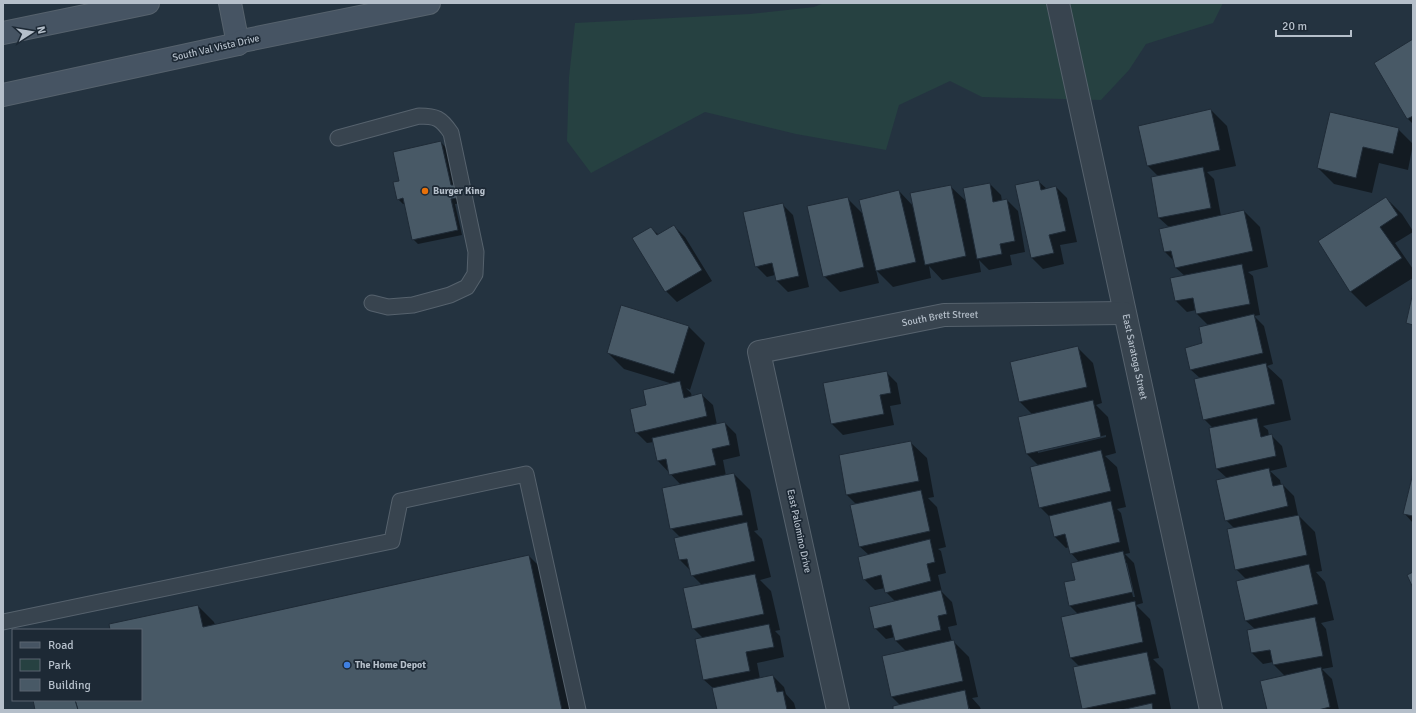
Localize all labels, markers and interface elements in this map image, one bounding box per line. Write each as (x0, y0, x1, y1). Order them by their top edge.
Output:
north arrow (12, 12, 52, 52)
scale bar (1276, 12, 1351, 38)
text: 20 m (1282, 19, 1307, 34)
text: N (34, 25, 48, 35)
street label: South Val Vista Drive (171, 32, 261, 64)
place label: Burger King (433, 185, 486, 197)
marker: Burger King (420, 186, 430, 196)
street label: South Brett Street (901, 309, 979, 329)
street label: East Saratoga Street (1119, 313, 1150, 401)
street label: East Palomino Drive (784, 488, 814, 574)
legend (12, 629, 142, 701)
text: Road (48, 638, 74, 653)
text: Park (48, 658, 71, 673)
place label: The Home Depot (355, 659, 426, 671)
marker: The Home Depot (342, 660, 352, 670)
text: Building (48, 678, 91, 693)

